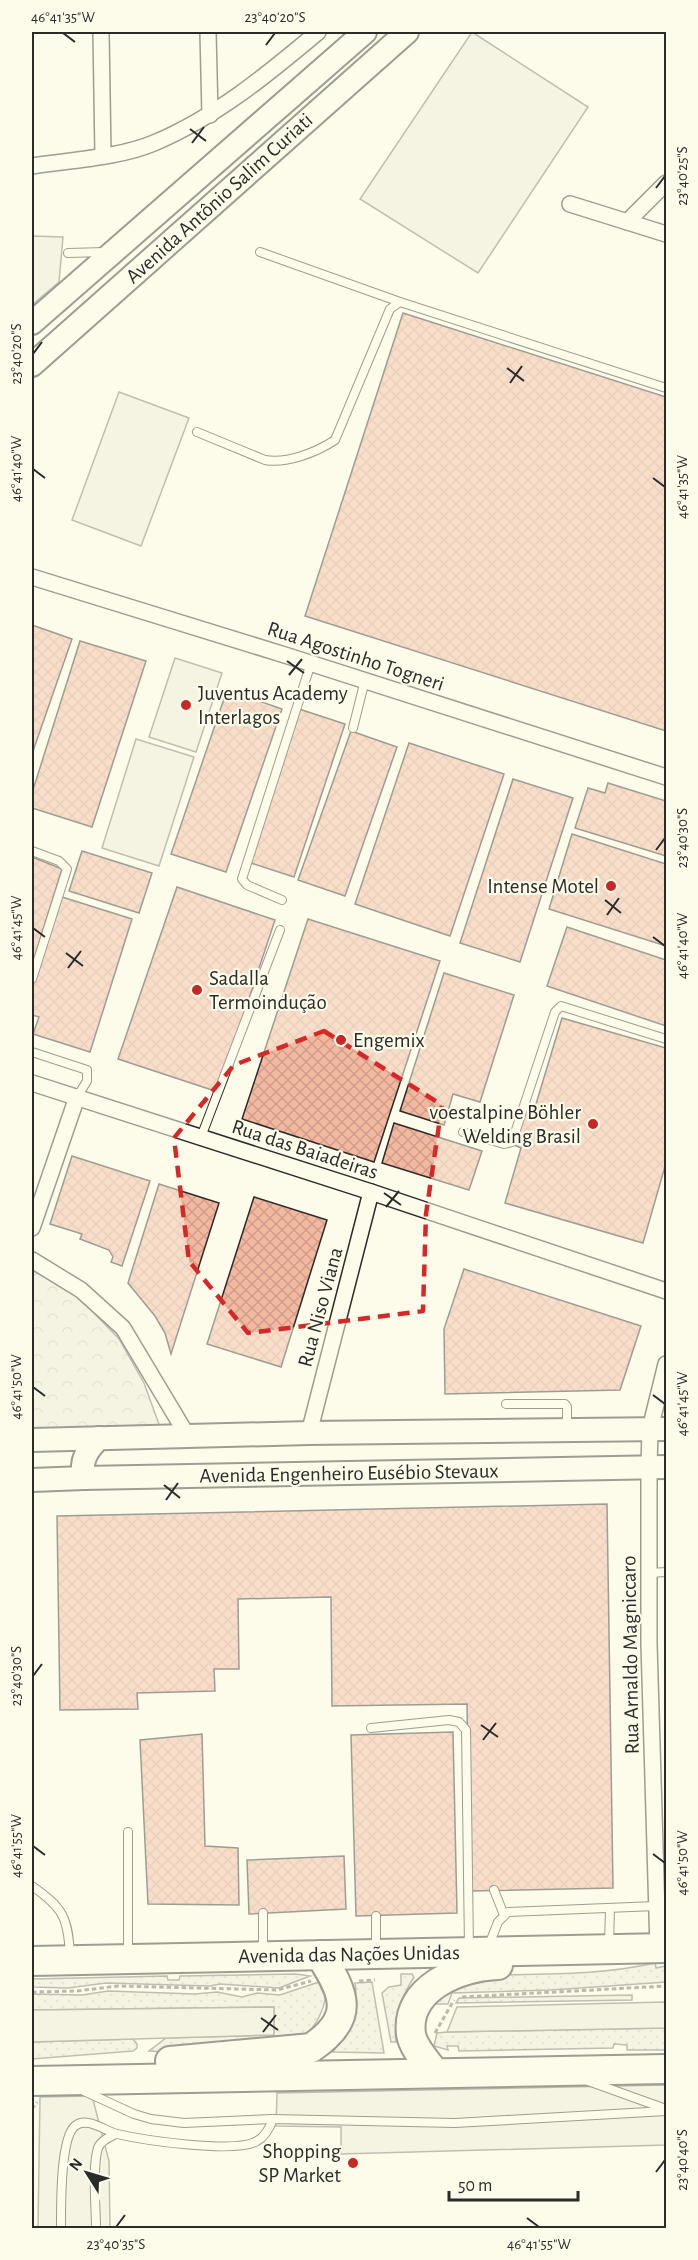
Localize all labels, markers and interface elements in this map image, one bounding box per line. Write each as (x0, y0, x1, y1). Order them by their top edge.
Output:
text: 46°41'35"W (31, 10, 95, 25)
text: 23°40'20"S (244, 10, 306, 25)
street label: Avenida Antônio Salim Curiati (122, 109, 317, 288)
text: 23°40'25"S (675, 146, 690, 206)
text: 23°40'20"S (9, 323, 24, 385)
text: 46°41'40"W (9, 435, 24, 502)
text: 46°41'35"W (675, 455, 690, 519)
street label: Rua Agostinho Togneri (265, 618, 447, 695)
place label: Juventus Academy Interlagos (198, 683, 348, 728)
marker: Juventus Academy Interlagos (179, 698, 193, 712)
text: 23°40'30"S (675, 808, 690, 868)
place label: Intense Motel (487, 876, 599, 897)
marker: Intense Motel (604, 879, 618, 893)
text: 46°41'45"W (9, 895, 24, 960)
text: 46°41'40"W (675, 912, 690, 979)
place label: Sadalla Termoindução (209, 968, 327, 1013)
marker: Sadalla Termoindução (190, 983, 204, 997)
place label: Engemix (353, 1030, 425, 1051)
marker: Engemix (334, 1033, 348, 1047)
place label: voestalpine Böhler Welding Brasil (429, 1102, 581, 1147)
street label: Rua das Baiadeiras (229, 1116, 381, 1183)
marker: voestalpine Böhler Welding Brasil (586, 1117, 600, 1131)
street label: Rua Niso Viana (294, 1245, 347, 1369)
text: 46°41'50"W (9, 1354, 24, 1420)
text: 46°41'45"W (675, 1371, 690, 1436)
street label: Avenida Engenheiro Eusébio Stevaux (199, 1460, 499, 1487)
street label: Rua Arnaldo Magniccaro (618, 1555, 643, 1755)
text: 23°40'30"S (9, 1646, 24, 1706)
text: 46°41'55"W (9, 1813, 24, 1878)
text: 46°41'50"W (675, 1830, 690, 1896)
street label: Avenida das Nações Unidas (238, 1942, 460, 1967)
text: 23°40'40"S (675, 2129, 690, 2191)
place label: Shopping SP Market (258, 2141, 342, 2186)
north arrow (57, 2143, 117, 2203)
text: N (66, 2155, 86, 2174)
marker: Shopping SP Market (346, 2156, 360, 2170)
scale bar (449, 2164, 578, 2202)
text: 50 m (458, 2177, 492, 2195)
text: 23°40'35"S (87, 2237, 145, 2252)
text: 46°41'55"W (507, 2237, 572, 2252)

